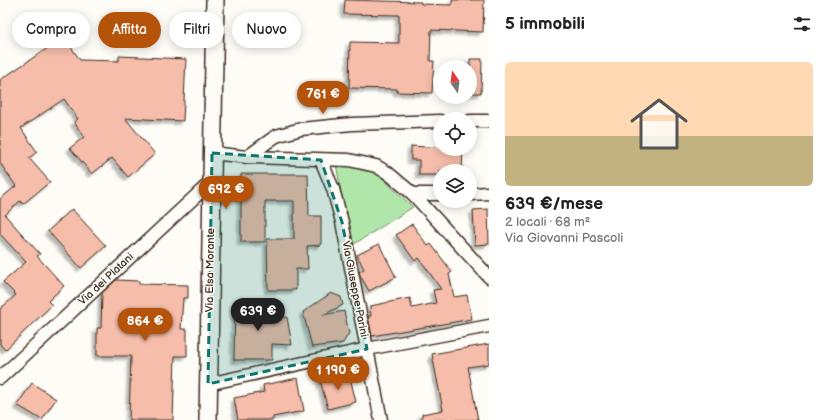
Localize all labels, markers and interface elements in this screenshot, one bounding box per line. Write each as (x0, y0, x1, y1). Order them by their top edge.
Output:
chip: Compra (12, 12, 90, 48)
chip: Affitta (98, 12, 161, 48)
chip: Filtri (169, 12, 224, 48)
chip: Nuovo (232, 12, 301, 48)
icon: filters (791, 13, 813, 35)
text: 5 immobili (505, 14, 585, 34)
north arrow (433, 60, 477, 104)
map controls (433, 60, 477, 208)
pin: 761 € (295, 81, 351, 115)
text: 761 € (306, 86, 340, 102)
icon: home (623, 88, 695, 160)
button: locate (433, 112, 477, 156)
button: layers (433, 164, 477, 208)
pin: 692 € (198, 176, 254, 210)
text: 692 € (208, 181, 244, 197)
text: 639 €/mese (505, 194, 603, 214)
text: 2 locali · 68 m² (505, 214, 590, 230)
street label: Via Elsa Morante (203, 227, 217, 312)
text: Via Giovanni Pascoli (505, 230, 623, 246)
street label: Via Giuseppe Parini (339, 240, 371, 338)
street label: Via dei Platani (76, 250, 136, 308)
pin: 639 € (230, 298, 286, 332)
text: 639 € (240, 303, 276, 319)
pin: 864 € (117, 308, 173, 342)
text: 864 € (127, 313, 163, 329)
pin: 1 190 € (301, 357, 375, 391)
text: 1 190 € (316, 362, 360, 378)

